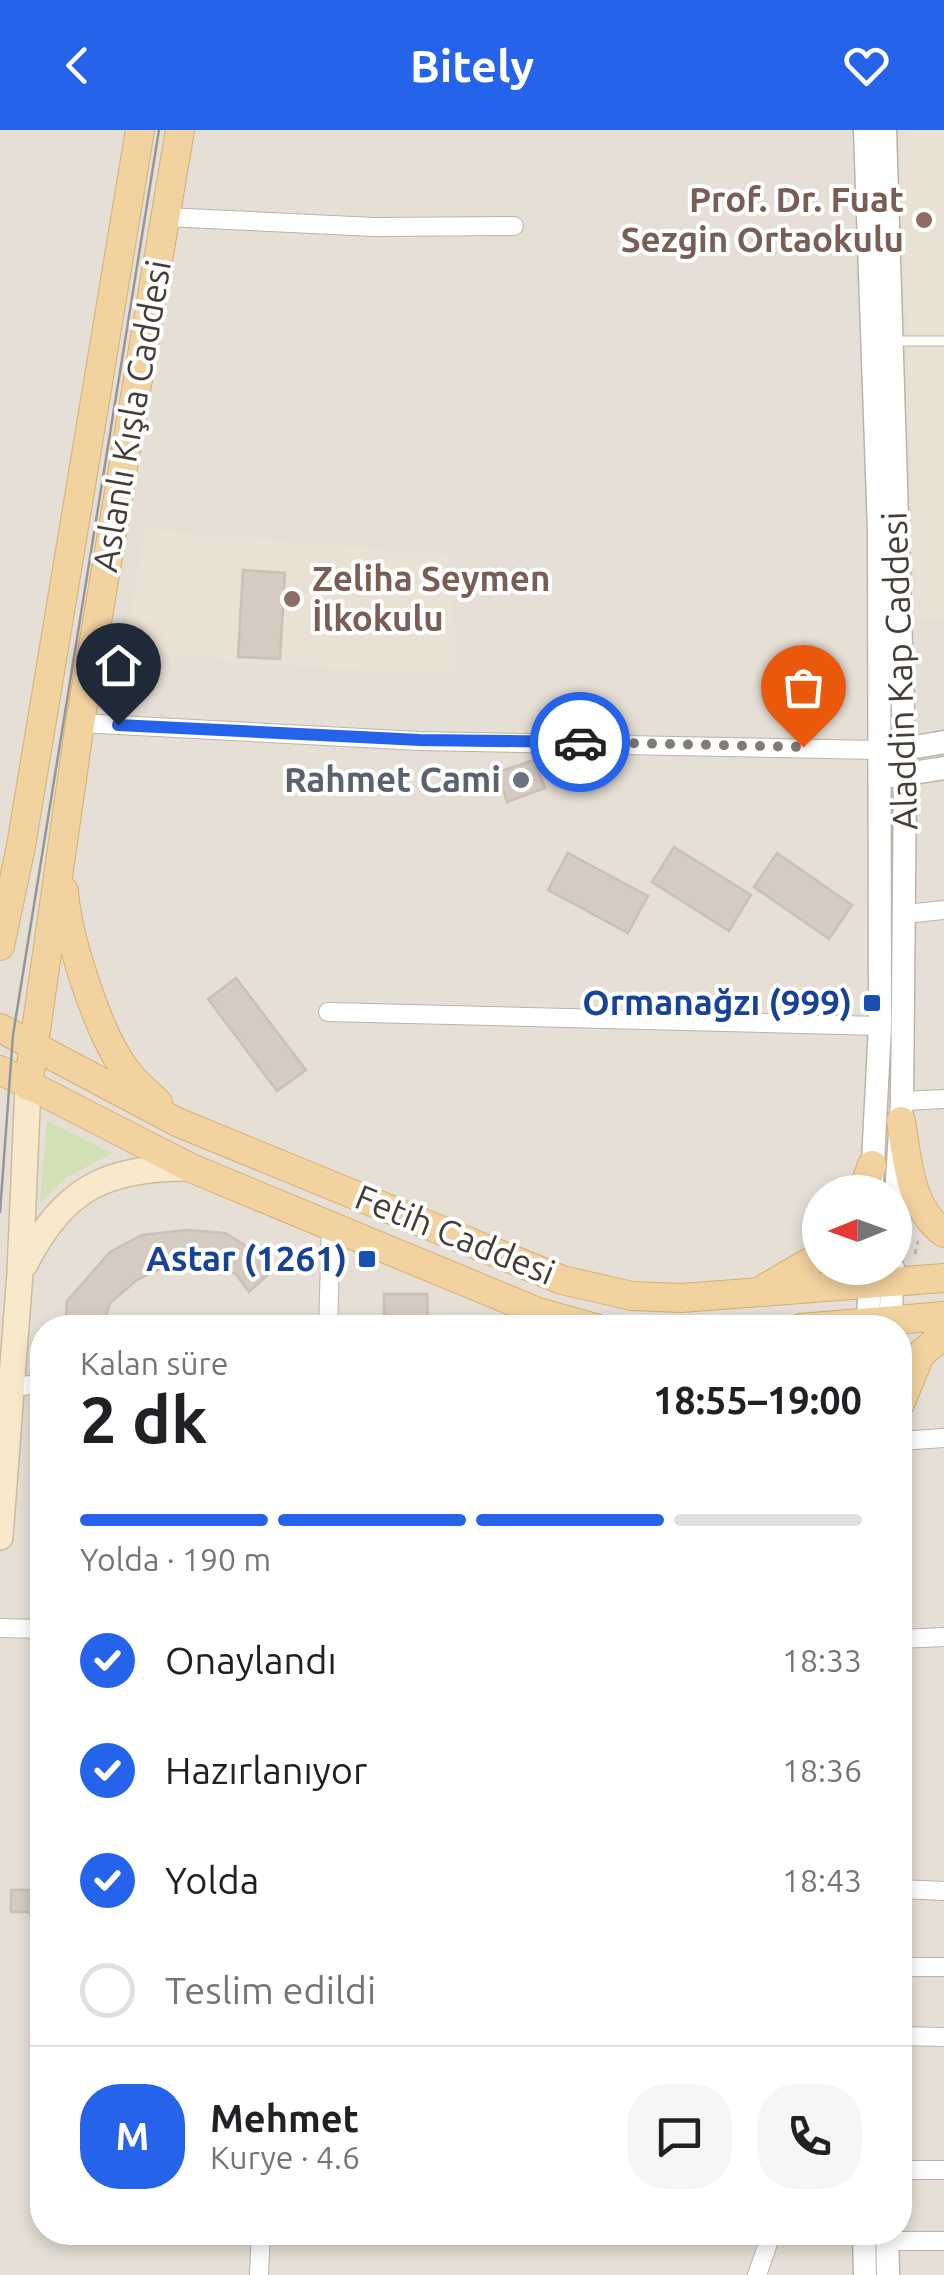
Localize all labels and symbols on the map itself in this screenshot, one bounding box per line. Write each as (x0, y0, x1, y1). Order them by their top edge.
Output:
place label: Prof. Dr. Fuat Sezgin Ortaokulu (621, 179, 904, 259)
marker: Prof. Dr. Fuat Sezgin Ortaokulu (913, 209, 935, 231)
street label: Aslanlı Kışla Caddesi (84, 257, 178, 575)
street label: Aladdin Kap Caddesi (873, 511, 925, 831)
place label: Zeliha Seymen İlkokulu (312, 558, 550, 638)
marker: Zeliha Seymen İlkokulu (281, 588, 303, 610)
pin (76, 623, 161, 726)
pin (761, 645, 846, 748)
courier (530, 692, 630, 792)
place label: Rahmet Cami (284, 759, 501, 799)
marker: Rahmet Cami (510, 769, 532, 791)
place label: Ormanağzı (999) (582, 982, 852, 1022)
marker: Ormanağzı (999) (861, 992, 883, 1014)
north arrow (802, 1175, 912, 1285)
street label: Fetih Caddesi (350, 1176, 561, 1292)
place label: Astar (1261) (146, 1238, 347, 1278)
marker: Astar (1261) (356, 1248, 378, 1270)

